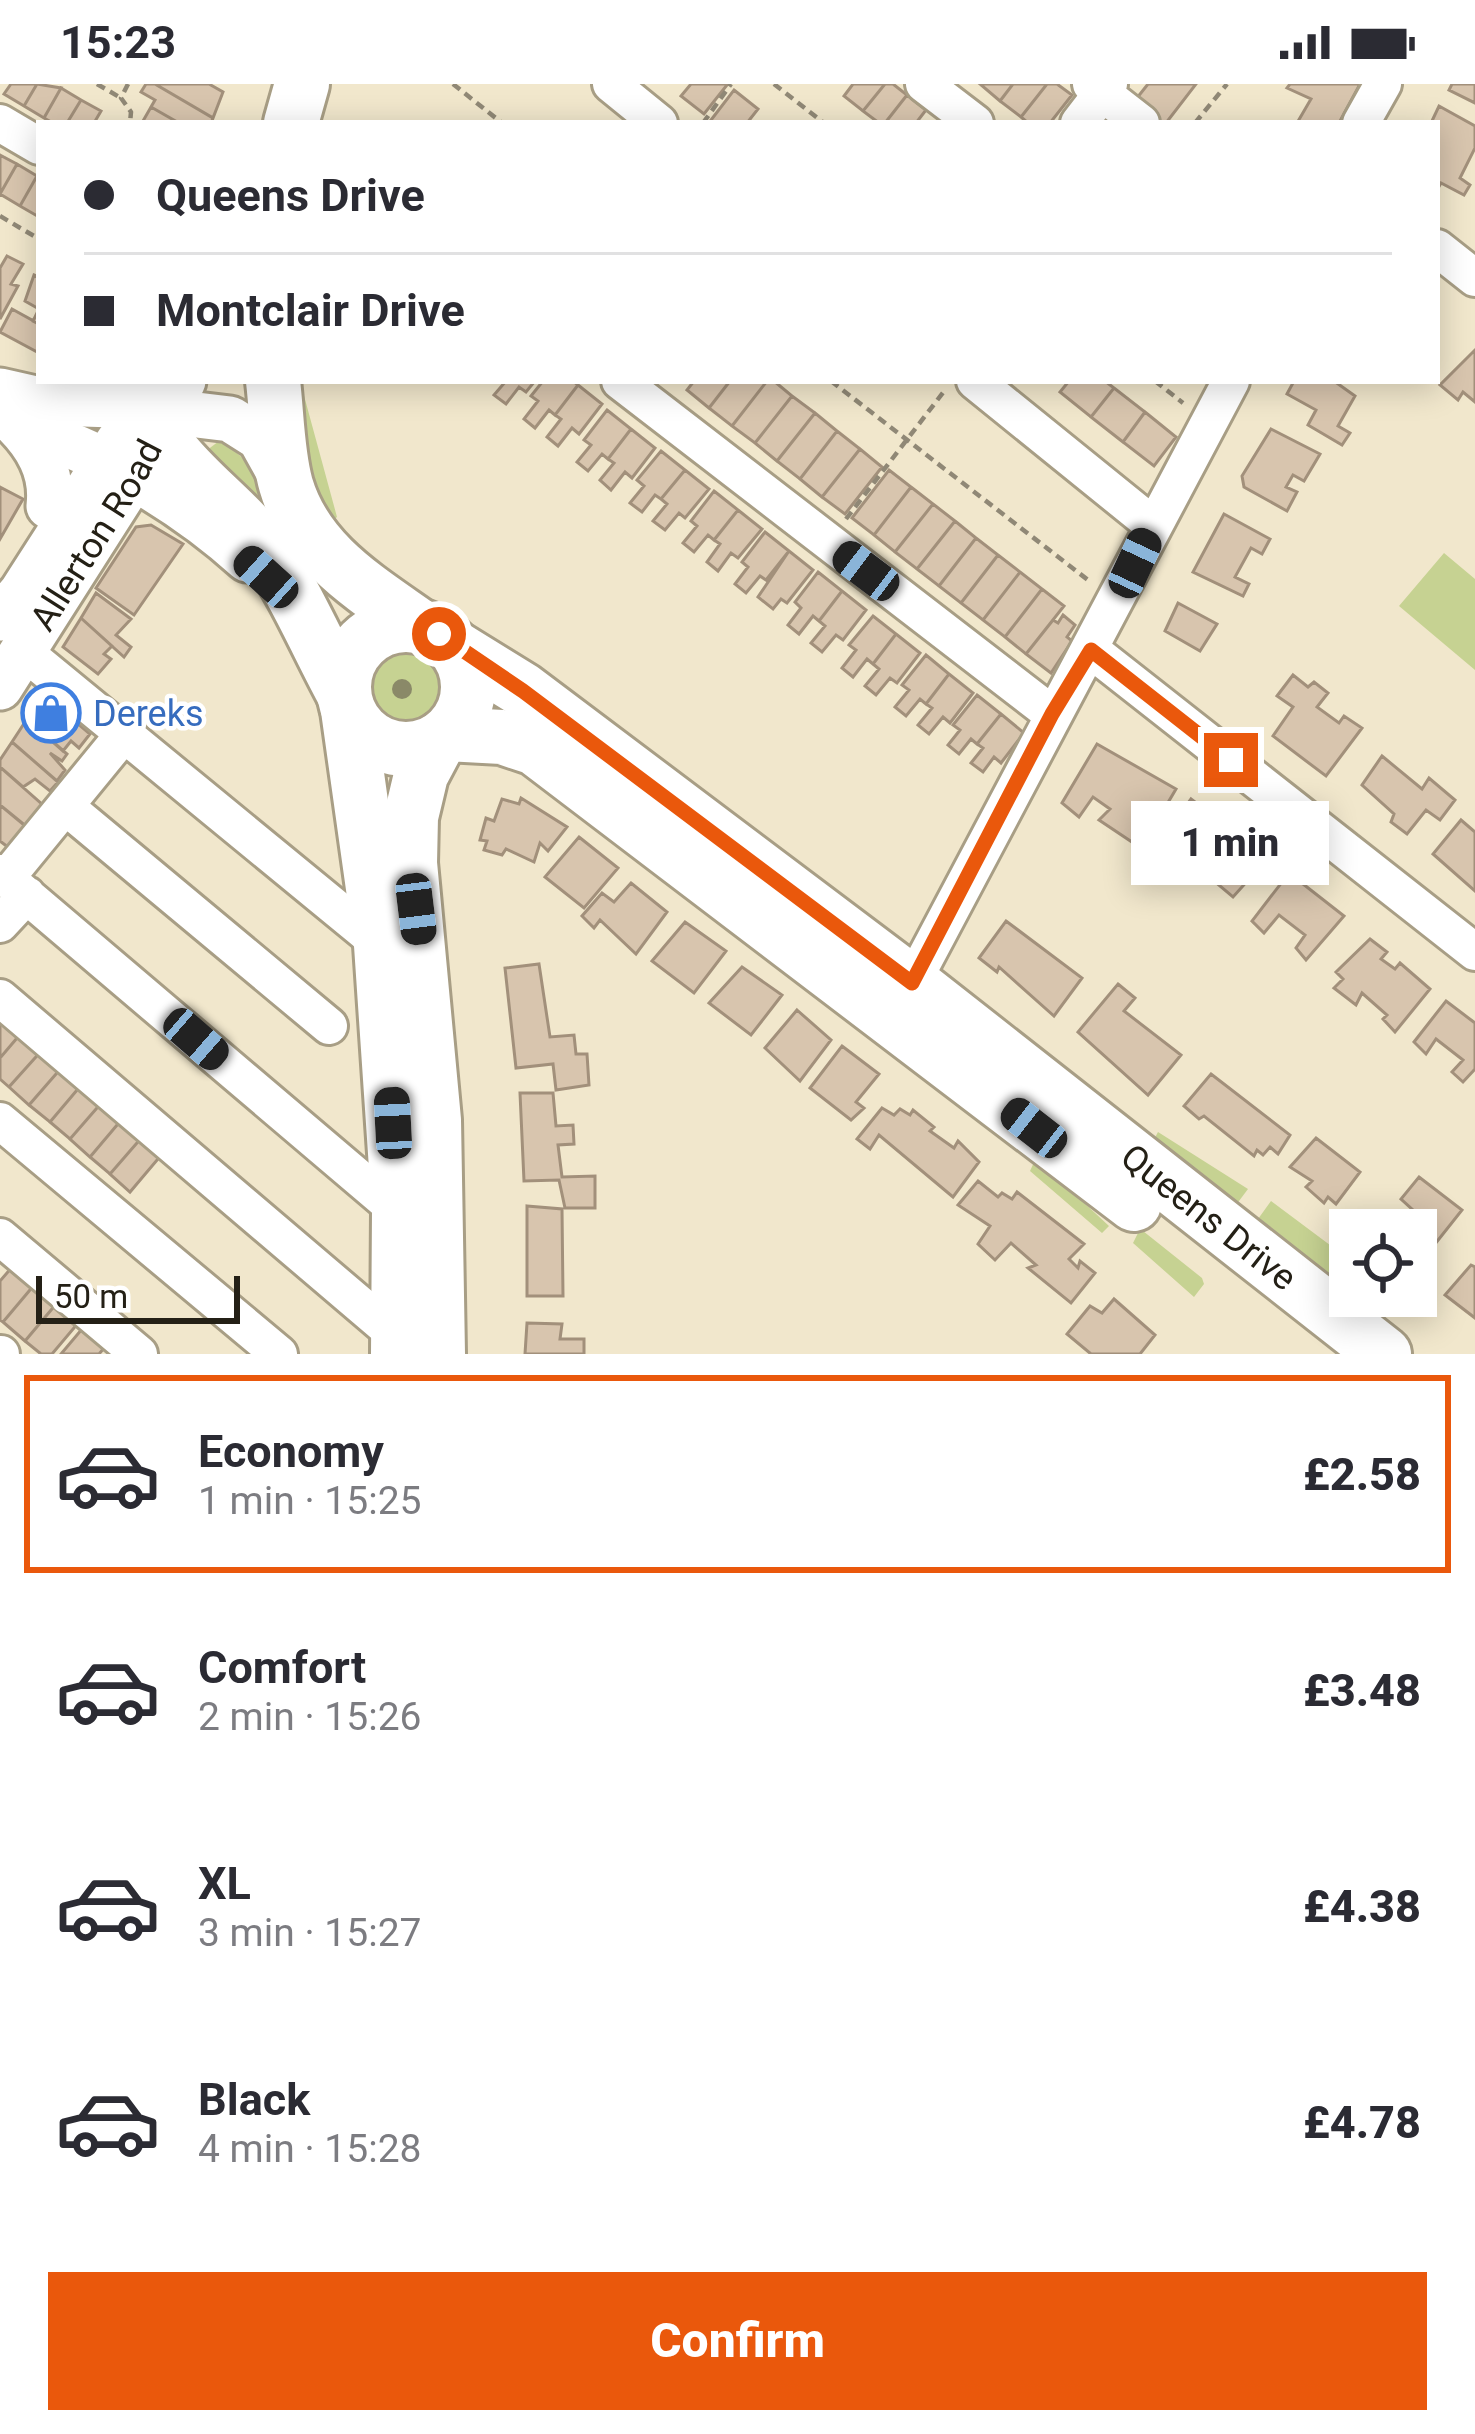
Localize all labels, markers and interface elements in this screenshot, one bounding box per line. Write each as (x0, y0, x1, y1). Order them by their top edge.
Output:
text: 15:23 (60, 16, 176, 69)
text: Queens Drive (156, 169, 425, 222)
text: Montclair Drive (156, 284, 465, 337)
street label: Allerton Road (22, 433, 171, 638)
car (1103, 523, 1167, 603)
car (826, 535, 906, 607)
car (227, 540, 305, 614)
route start (412, 607, 466, 661)
shop icon: Dereks (20, 682, 82, 744)
place label: Dereks (93, 693, 204, 735)
route end (1204, 733, 1258, 787)
callout: 1 min (1132, 802, 1330, 886)
text: 1 min (1181, 820, 1279, 866)
car (394, 871, 438, 947)
car (157, 1002, 235, 1076)
car (373, 1086, 413, 1160)
car (995, 1092, 1073, 1164)
street label: Queens Drive (1113, 1136, 1305, 1299)
map controls (1329, 1209, 1437, 1317)
button: locate (1329, 1209, 1437, 1317)
scale bar (36, 1270, 240, 1323)
text: 50 m (54, 1277, 128, 1316)
icon: car (54, 1420, 162, 1528)
text: Economy (198, 1425, 384, 1478)
text: £2.58 (1303, 1448, 1421, 1501)
text: 1 min · 15:25 (198, 1478, 421, 1524)
icon: car (54, 1636, 162, 1744)
text: Comfort (198, 1641, 366, 1694)
text: £3.48 (1303, 1664, 1421, 1717)
text: 2 min · 15:26 (198, 1694, 421, 1740)
icon: car (54, 1852, 162, 1960)
text: XL (198, 1857, 251, 1910)
text: £4.38 (1303, 1880, 1421, 1933)
text: 3 min · 15:27 (198, 1910, 421, 1956)
icon: car (54, 2068, 162, 2176)
text: Black (198, 2073, 310, 2126)
text: £4.78 (1303, 2096, 1421, 2149)
text: 4 min · 15:28 (198, 2126, 421, 2172)
button: Confirm (48, 2272, 1427, 2410)

